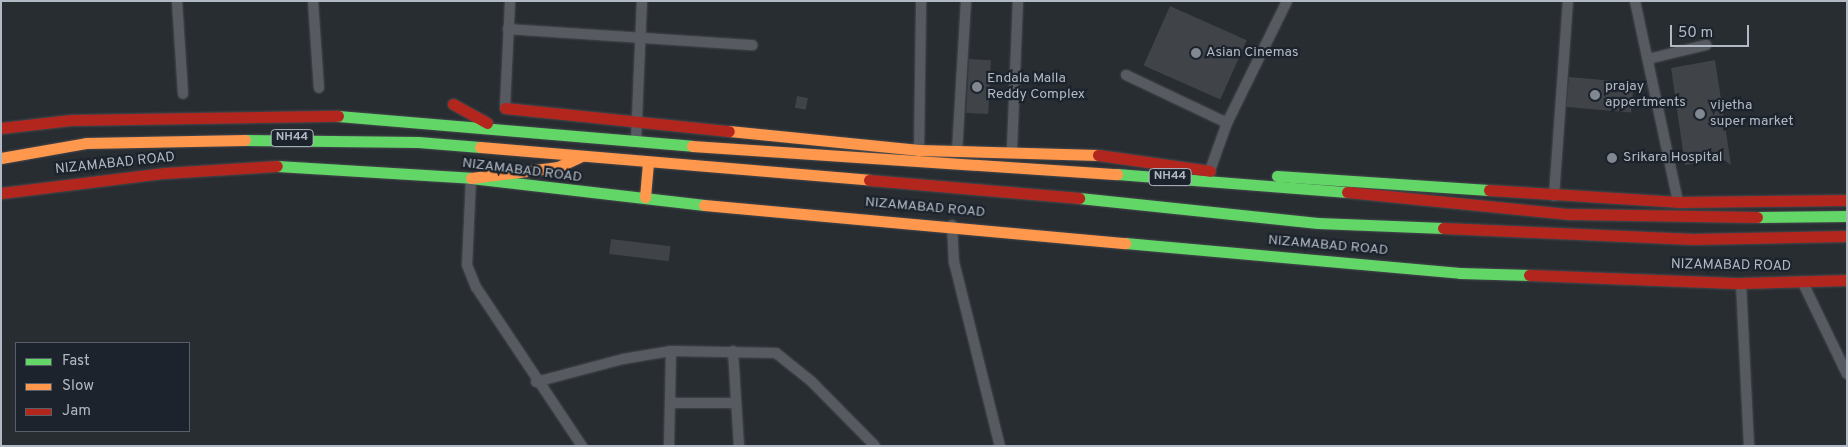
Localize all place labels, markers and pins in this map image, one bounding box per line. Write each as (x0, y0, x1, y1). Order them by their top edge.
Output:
place label: Asian Cinemas (1206, 45, 1299, 61)
marker: Asian Cinemas (1190, 47, 1202, 59)
place label: Endala Malla Reddy Complex (987, 71, 1085, 104)
place label: prajay appertments (1605, 79, 1686, 111)
marker: Endala Malla Reddy Complex (971, 81, 983, 93)
marker: prajay appertments (1589, 89, 1601, 101)
place label: vijetha super market (1710, 98, 1793, 130)
marker: vijetha super market (1694, 108, 1706, 120)
place label: Srikara Hospital (1623, 150, 1722, 166)
marker: Srikara Hospital (1605, 151, 1619, 165)

